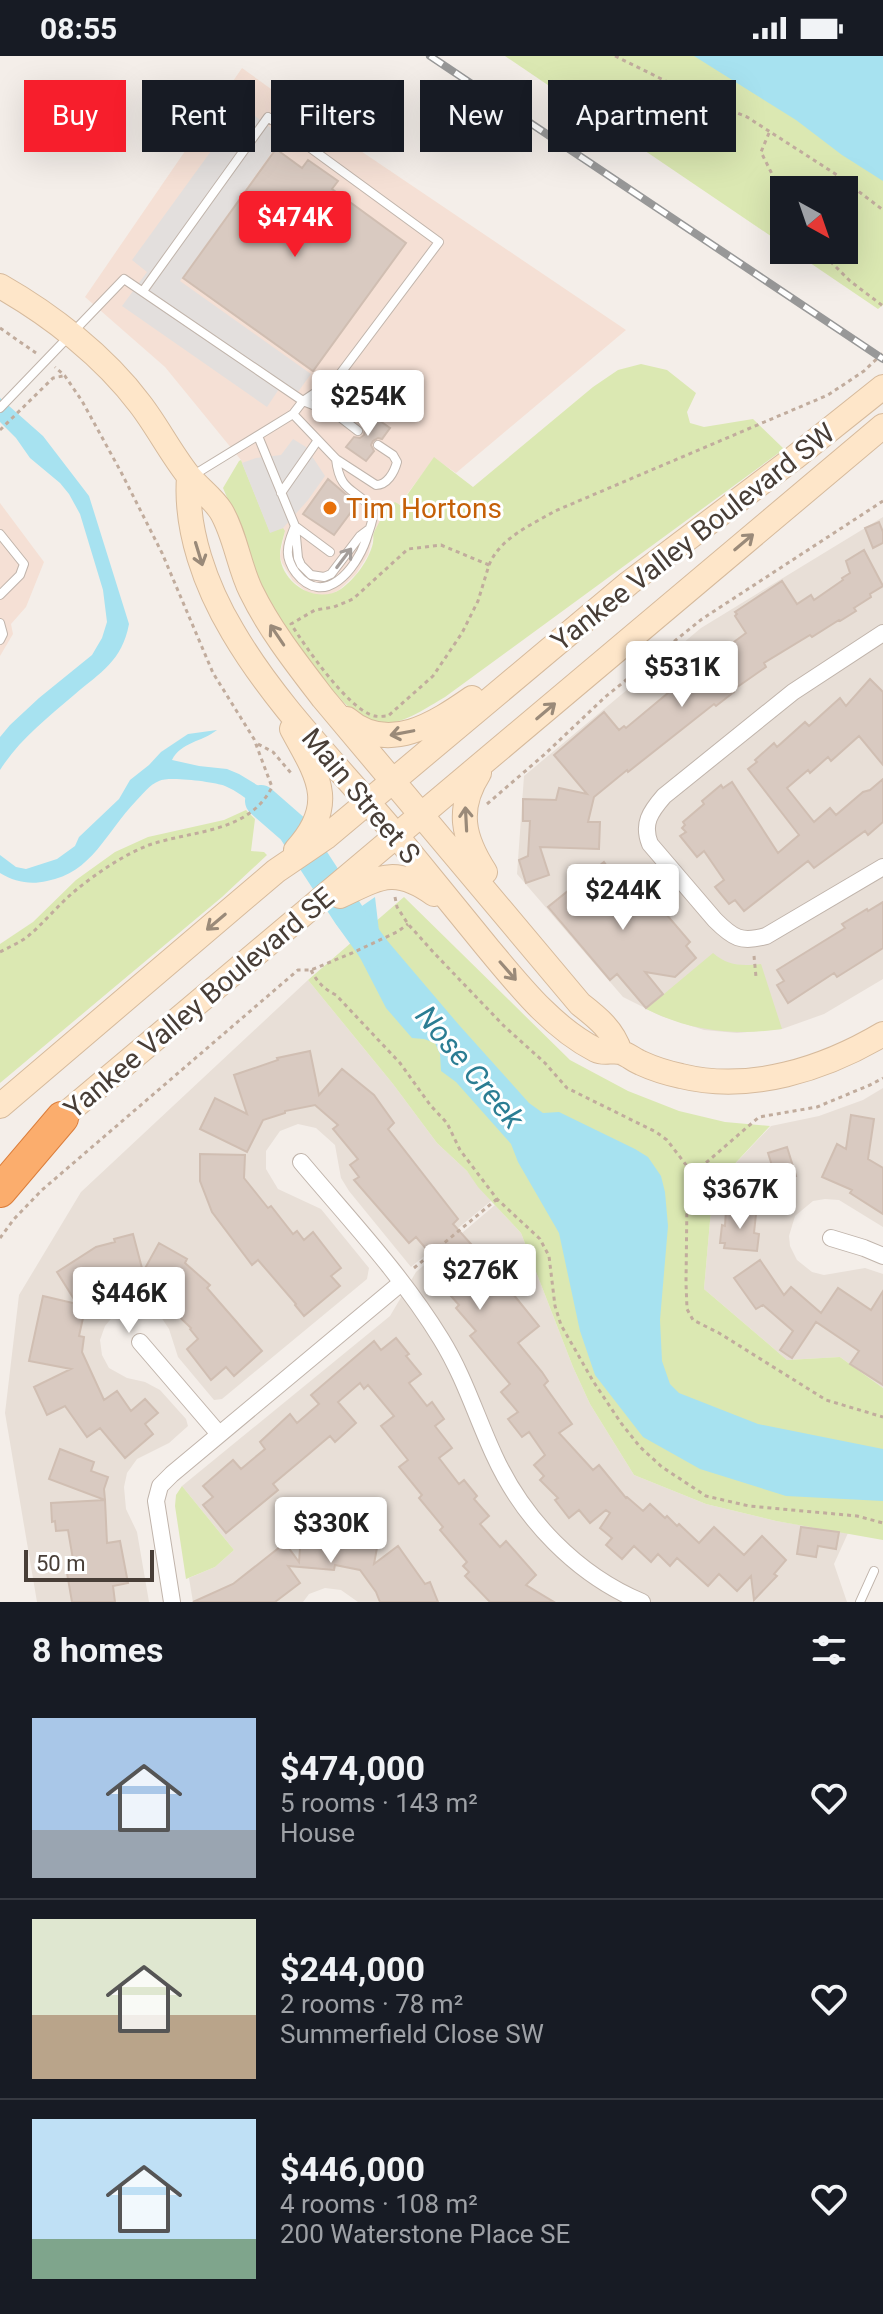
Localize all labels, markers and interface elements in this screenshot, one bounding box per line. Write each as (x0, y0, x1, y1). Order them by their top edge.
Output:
text: 08:55 (40, 11, 117, 46)
chip: Buy (24, 80, 126, 152)
chip: Rent (142, 80, 255, 152)
chip: Filters (271, 80, 404, 152)
chip: New (420, 80, 532, 152)
chip: Apartment (548, 80, 736, 152)
north arrow (770, 176, 858, 264)
map controls (770, 176, 858, 264)
pin: $474K (239, 191, 351, 259)
text: $474K (257, 202, 333, 232)
pin: $254K (312, 370, 424, 438)
text: $254K (330, 381, 406, 411)
street label: Yankee Valley Boulevard SW (545, 416, 841, 658)
place label: Tim Hortons (346, 492, 502, 525)
marker: Tim Hortons (321, 499, 339, 517)
one-way arrow (733, 533, 754, 551)
one-way arrow (193, 541, 208, 566)
one-way arrow (335, 548, 352, 570)
one-way arrow (269, 624, 285, 647)
pin: $531K (626, 641, 738, 709)
text: $531K (644, 652, 720, 682)
one-way arrow (535, 702, 556, 720)
street label: Main Street S (295, 722, 427, 870)
one-way arrow (390, 727, 416, 742)
one-way arrow (458, 806, 473, 833)
pin: $244K (567, 864, 679, 932)
text: $244K (585, 875, 661, 905)
street label: Yankee Valley Boulevard SE (58, 881, 340, 1125)
one-way arrow (207, 913, 227, 931)
one-way arrow (499, 960, 517, 981)
water label: Nose Creek (409, 999, 532, 1136)
pin: $367K (684, 1163, 796, 1231)
text: $367K (702, 1174, 778, 1204)
pin: $276K (424, 1244, 536, 1312)
text: $276K (442, 1255, 518, 1285)
pin: $446K (73, 1267, 185, 1335)
text: $446K (91, 1278, 167, 1308)
pin: $330K (275, 1497, 387, 1565)
text: $330K (293, 1508, 369, 1538)
scale bar (24, 1546, 154, 1582)
text: 50 m (36, 1551, 85, 1576)
icon: filters (807, 1628, 851, 1672)
text: 8 homes (32, 1630, 163, 1670)
text: $474,000 (280, 1748, 425, 1788)
icon: home (96, 1750, 192, 1846)
icon: heart (807, 1776, 851, 1820)
text: 5 rooms · 143 m² (280, 1788, 478, 1818)
text: House (280, 1818, 355, 1848)
text: $244,000 (280, 1949, 425, 1989)
icon: home (96, 1951, 192, 2047)
icon: heart (807, 1977, 851, 2021)
text: 2 rooms · 78 m² (280, 1989, 463, 2019)
text: Summerfield Close SW (280, 2019, 544, 2049)
text: $446,000 (280, 2149, 425, 2189)
icon: home (96, 2151, 192, 2247)
icon: heart (807, 2177, 851, 2221)
text: 4 rooms · 108 m² (280, 2189, 478, 2219)
text: 200 Waterstone Place SE (280, 2219, 570, 2249)

